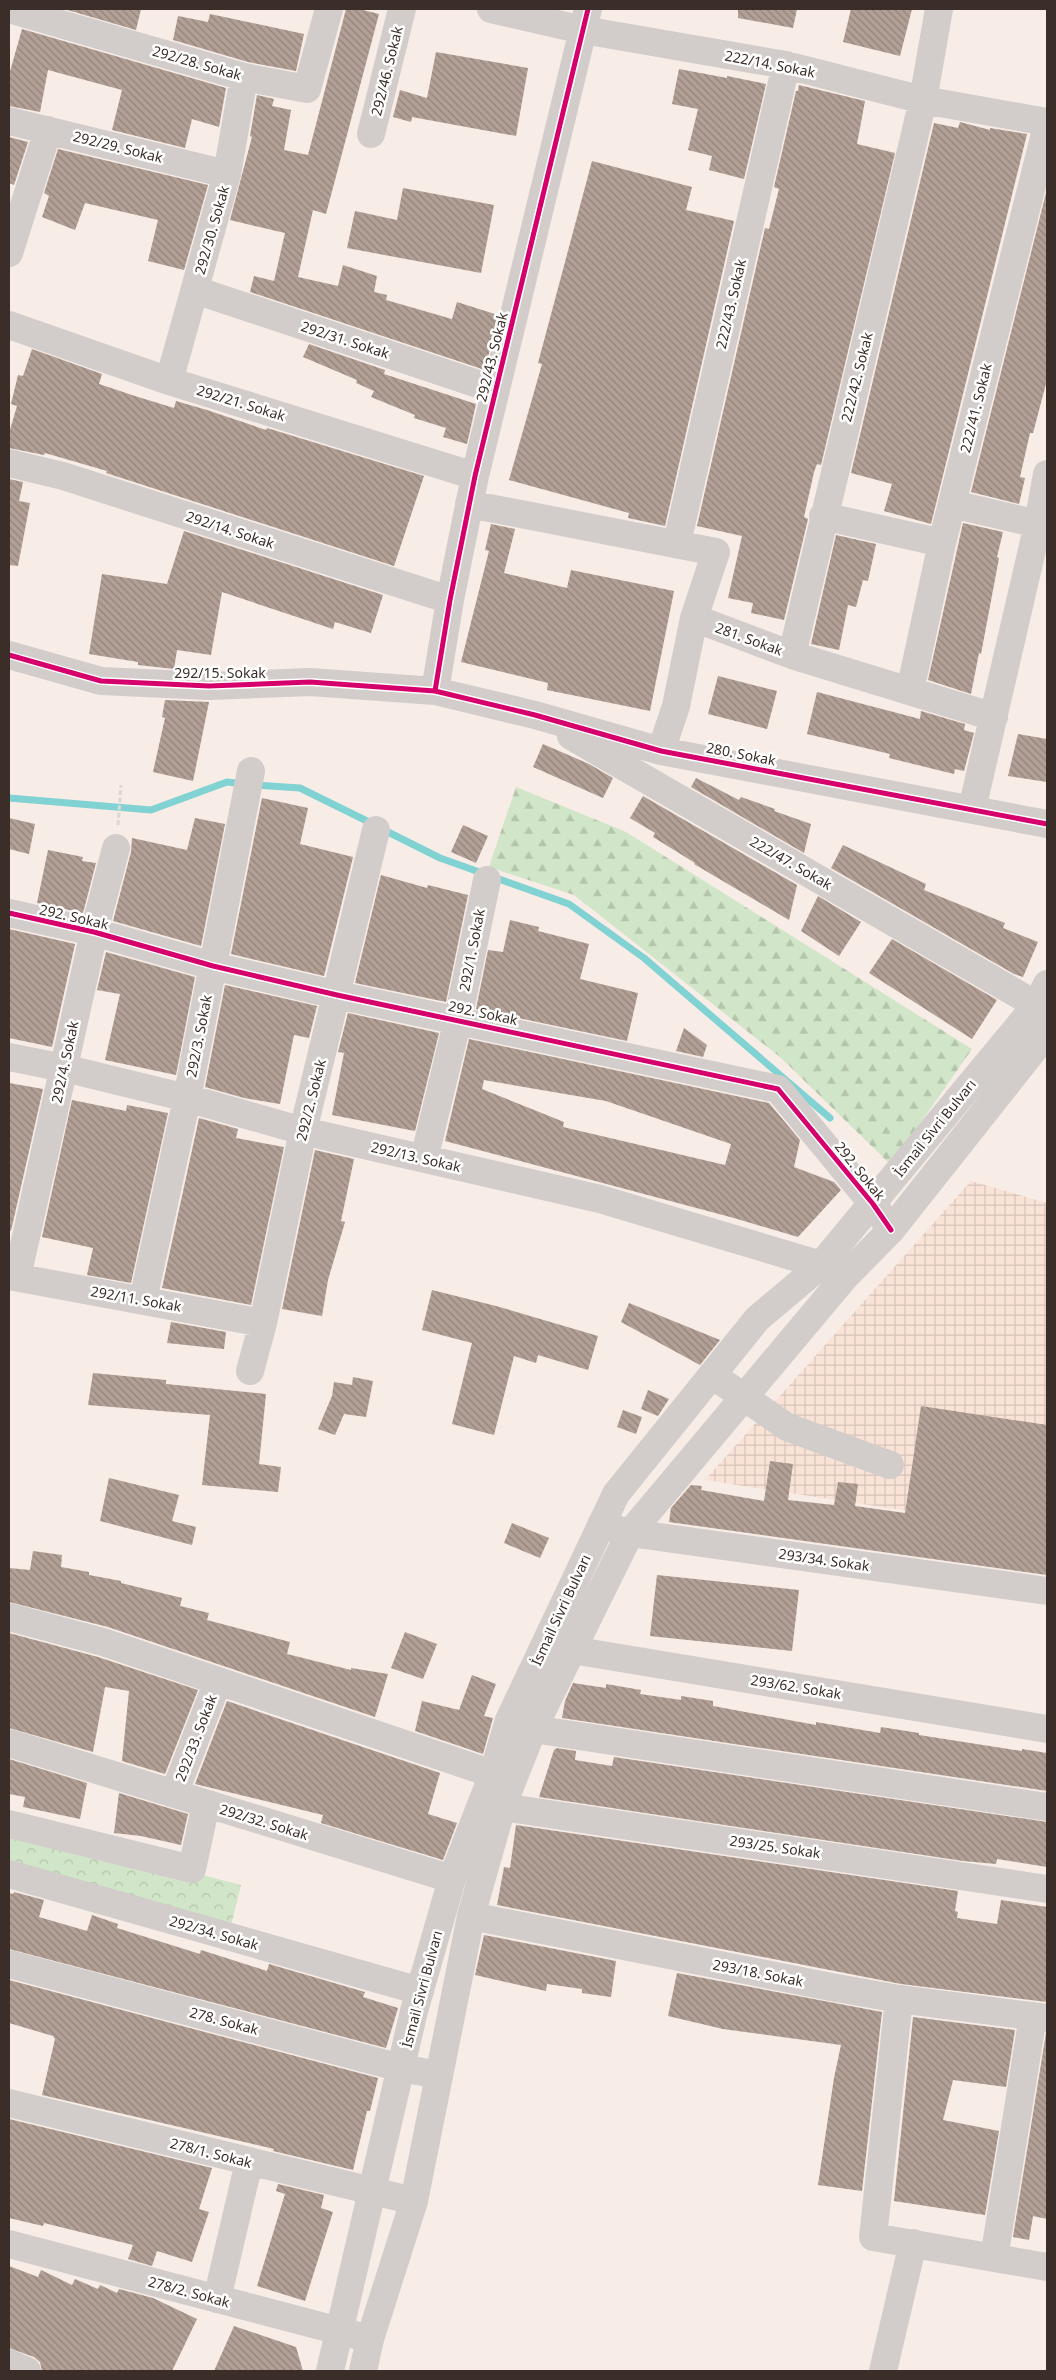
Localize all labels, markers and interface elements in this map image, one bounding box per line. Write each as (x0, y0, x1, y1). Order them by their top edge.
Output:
street label: 292/46. Sokak (366, 24, 407, 118)
street label: 292/28. Sokak (150, 41, 244, 84)
street label: 222/14. Sokak (723, 45, 817, 82)
street label: 292/29. Sokak (71, 126, 165, 167)
street label: 292/30. Sokak (190, 183, 233, 277)
street label: 222/43. Sokak (711, 257, 750, 351)
street label: 292/43. Sokak (471, 310, 512, 404)
street label: 292/31. Sokak (299, 316, 392, 363)
street label: 222/42. Sokak (836, 330, 877, 424)
street label: 222/41. Sokak (955, 361, 996, 455)
street label: 292/21. Sokak (195, 380, 288, 425)
street label: 292/14. Sokak (184, 506, 277, 553)
street label: 281. Sokak (713, 618, 786, 660)
street label: 292/15. Sokak (174, 663, 266, 682)
street label: 280. Sokak (705, 737, 778, 770)
street label: 222/47. Sokak (747, 831, 836, 894)
street label: 292. Sokak (38, 899, 111, 934)
street label: 292/1. Sokak (454, 907, 489, 993)
street label: 292/3. Sokak (181, 993, 216, 1079)
street label: 292. Sokak (447, 996, 520, 1029)
street label: 292/4. Sokak (47, 1019, 83, 1105)
street label: 292/2. Sokak (291, 1057, 330, 1143)
street label: İsmail Sivri Bulvarı (889, 1075, 980, 1180)
street label: 292/13. Sokak (369, 1137, 463, 1176)
street label: 292. Sokak (831, 1137, 890, 1204)
street label: 292/11. Sokak (89, 1281, 183, 1316)
street label: 293/34. Sokak (777, 1544, 871, 1575)
street label: İsmail Sivri Bulvarı (526, 1551, 595, 1668)
street label: 293/62. Sokak (749, 1670, 843, 1703)
street label: 292/33. Sokak (170, 1691, 221, 1784)
street label: 292/32. Sokak (218, 1799, 311, 1844)
street label: 293/25. Sokak (728, 1831, 822, 1862)
street label: 292/34. Sokak (167, 1911, 261, 1954)
street label: İsmail Sivri Bulvarı (397, 1928, 446, 2049)
street label: 293/18. Sokak (711, 1954, 805, 1991)
street label: 278. Sokak (188, 2002, 261, 2039)
street label: 278/1. Sokak (168, 2133, 254, 2172)
street label: 278/2. Sokak (146, 2272, 232, 2312)

